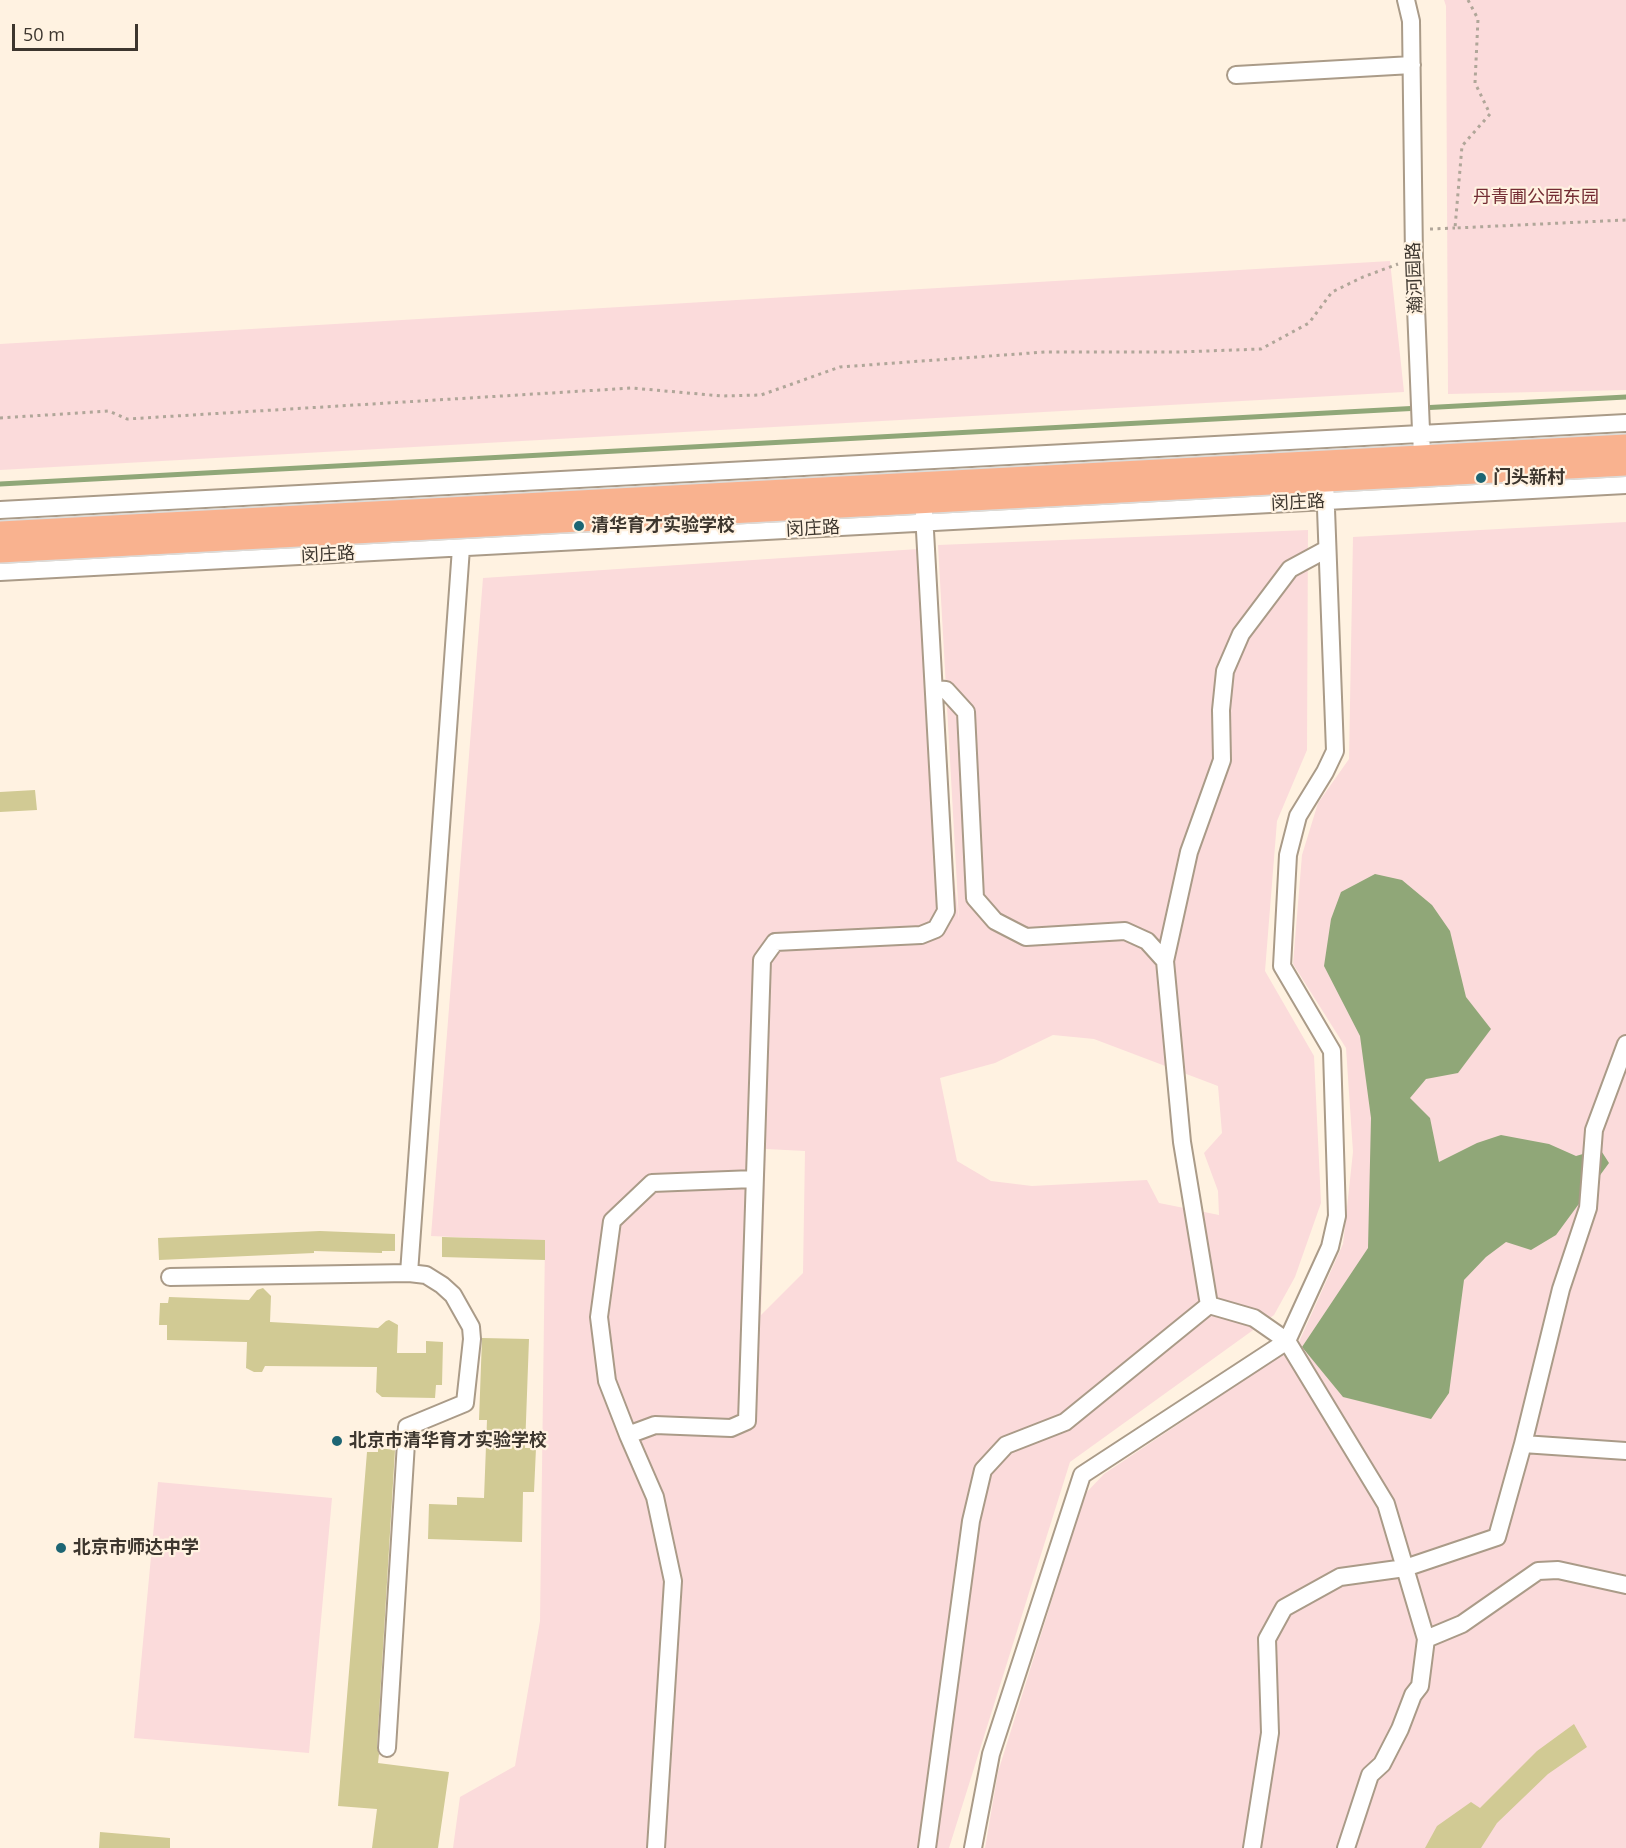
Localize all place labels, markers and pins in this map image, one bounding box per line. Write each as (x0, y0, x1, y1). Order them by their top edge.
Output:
place label: 门头新村 (1493, 467, 1565, 489)
marker: 门头新村 (1474, 471, 1488, 485)
place label: 清华育才实验学校 (591, 515, 735, 537)
marker: 清华育才实验学校 (572, 519, 586, 533)
place label: 北京市清华育才实验学校 (349, 1430, 547, 1452)
marker: 北京市清华育才实验学校 (330, 1434, 344, 1448)
place label: 北京市师达中学 (73, 1537, 199, 1559)
marker: 北京市师达中学 (54, 1541, 68, 1555)

